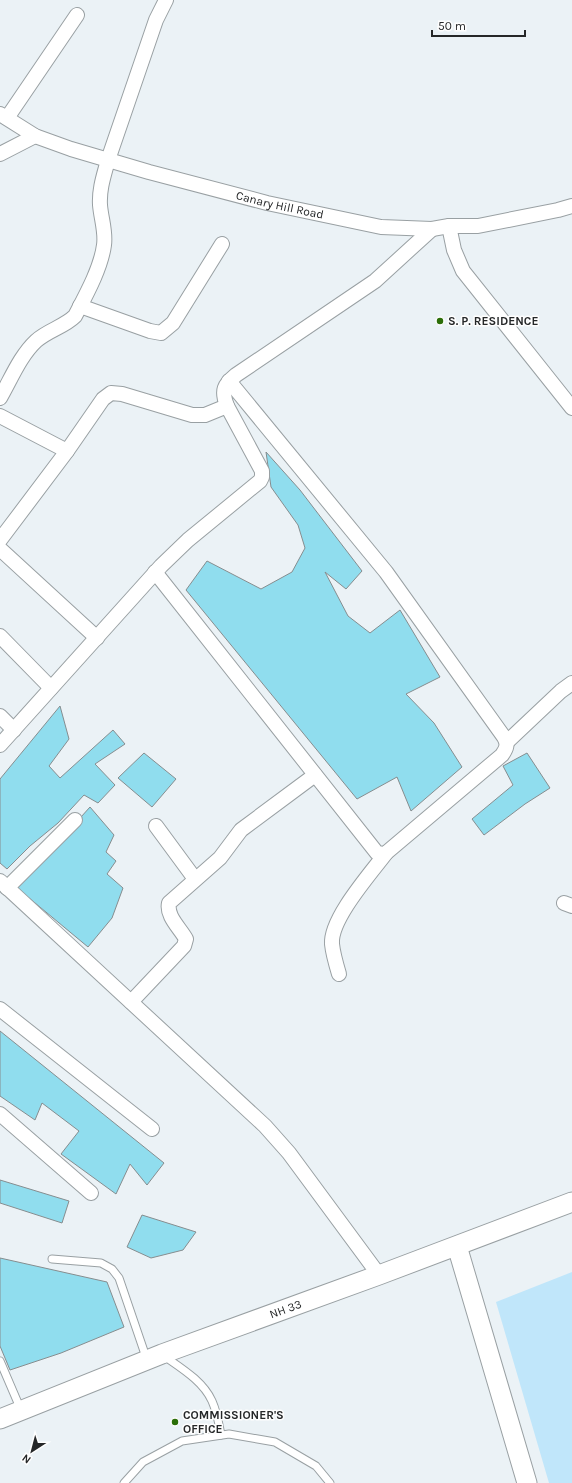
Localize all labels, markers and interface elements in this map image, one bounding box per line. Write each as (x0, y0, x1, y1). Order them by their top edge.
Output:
scale bar (432, 12, 525, 38)
text: 50 m (438, 19, 466, 33)
street label: Canary Hill Road (235, 188, 325, 222)
place label: S. P. RESIDENCE (448, 314, 538, 328)
marker: S. P. RESIDENCE (435, 316, 445, 326)
street label: NH 33 (267, 1297, 304, 1321)
place label: COMMISSIONER'S OFFICE (183, 1408, 284, 1436)
marker: COMMISSIONER'S OFFICE (170, 1417, 180, 1427)
north arrow (12, 1431, 52, 1471)
text: N (19, 1451, 33, 1466)

